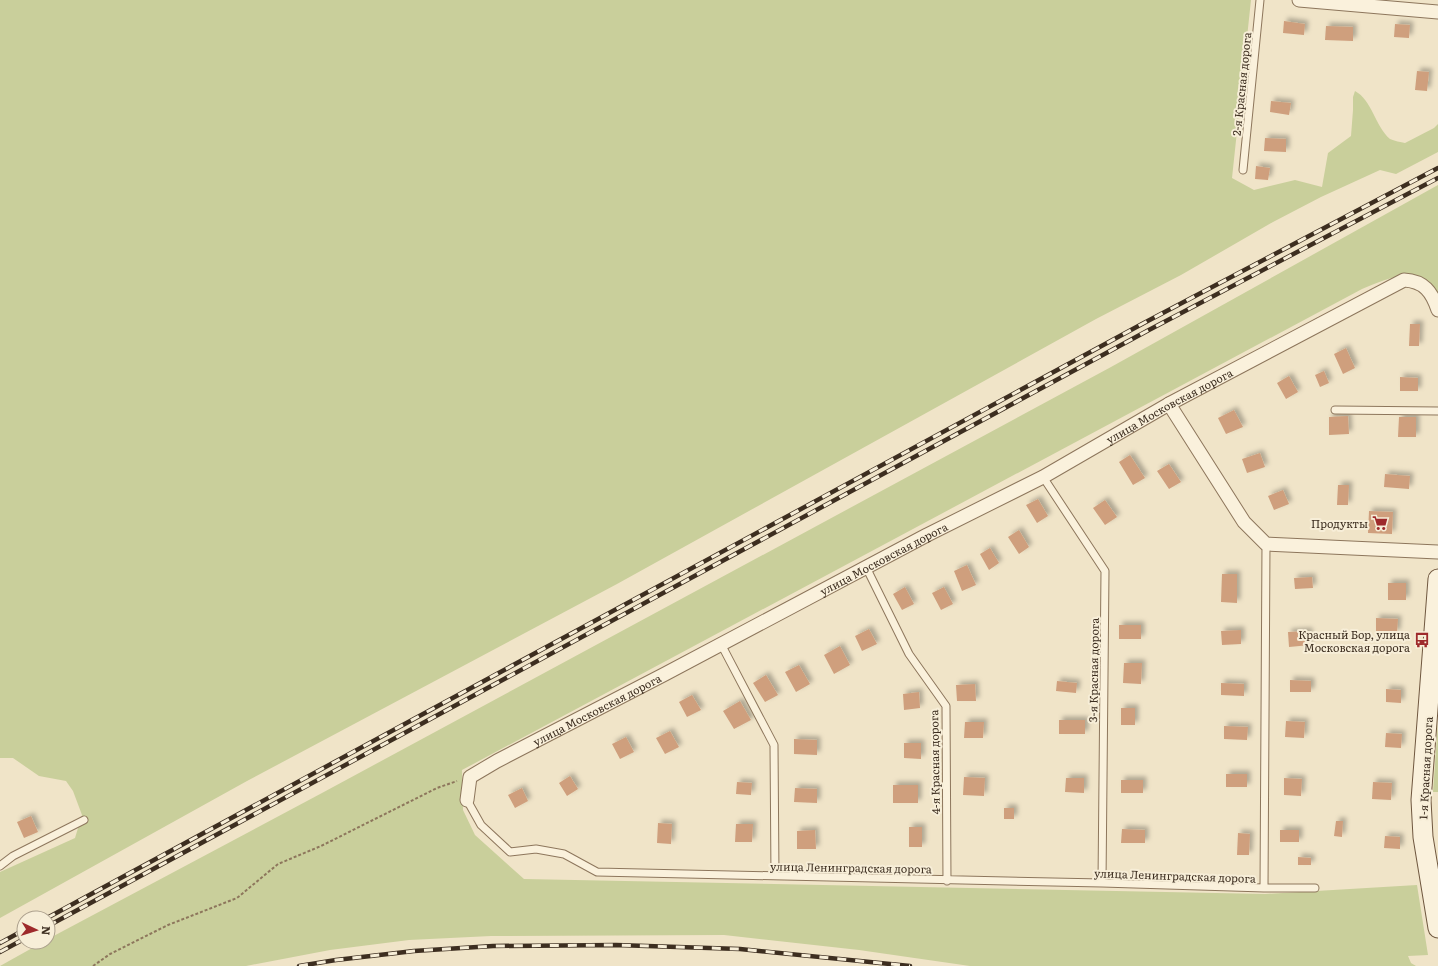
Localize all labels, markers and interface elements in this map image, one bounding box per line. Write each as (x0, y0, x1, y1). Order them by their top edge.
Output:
street label: 2-я Красная дорога (1228, 31, 1254, 137)
street label: улица Московская дорога (1103, 364, 1235, 447)
supermarket icon: Продукты (1371, 514, 1389, 532)
place label: Продукты (1311, 515, 1368, 531)
street label: улица Московская дорога (817, 518, 950, 599)
street label: 3-я Красная дорога (1084, 617, 1102, 722)
place label: Красный Бор, улица Московская дорога (1298, 626, 1410, 655)
bus stop icon: Красный Бор, улица Московская дорога (1413, 631, 1431, 649)
street label: улица Московская дорога (530, 669, 664, 749)
street label: 4-я Красная дорога (925, 709, 943, 814)
street label: 1-я Красная дорога (1414, 716, 1436, 820)
street label: улица Ленинградская дорога (770, 858, 932, 876)
street label: улица Ленинградская дорога (1094, 864, 1256, 886)
north arrow (16, 910, 56, 950)
text: N (39, 926, 55, 936)

